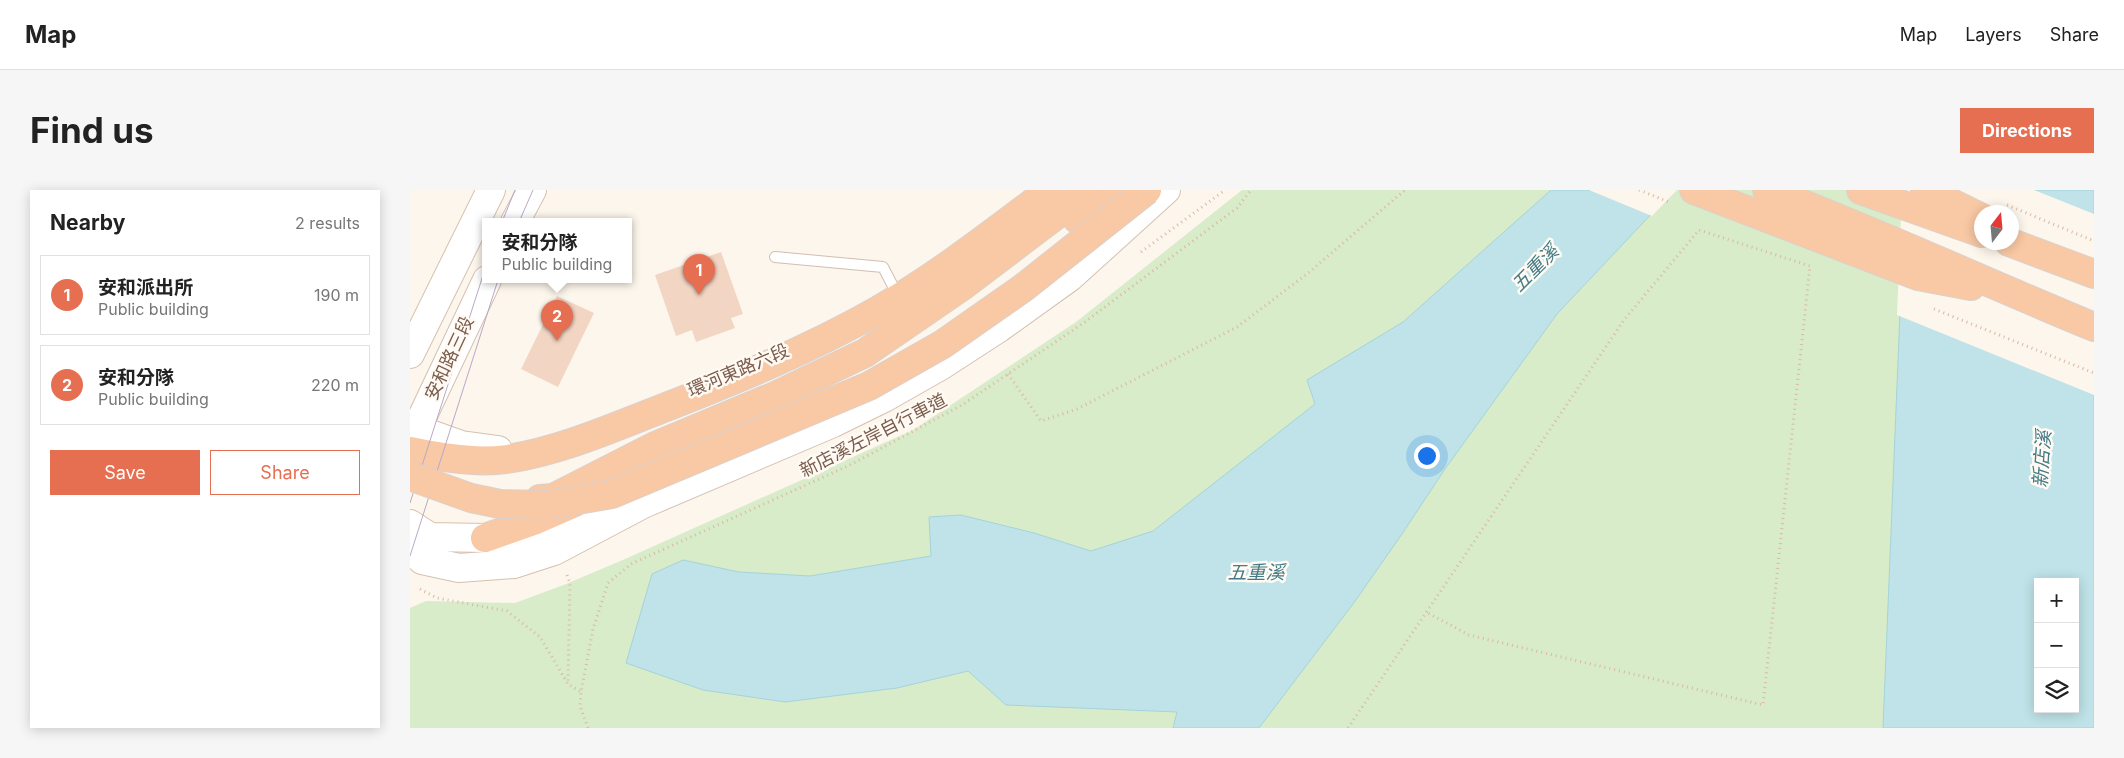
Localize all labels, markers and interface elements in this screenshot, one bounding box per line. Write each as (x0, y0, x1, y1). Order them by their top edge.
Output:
text: Map (25, 20, 76, 49)
text: Map (1900, 24, 1937, 45)
text: Layers (1965, 24, 2022, 45)
text: Share (2050, 24, 2099, 45)
button: Directions (1960, 108, 2094, 153)
text: Find us (30, 109, 154, 151)
north arrow (1974, 205, 2019, 250)
text: Nearby (50, 210, 125, 235)
text: 2 results (295, 213, 360, 233)
popup (482, 218, 632, 283)
text: 安和分隊 (502, 231, 578, 254)
water label: 五重溪 (1507, 238, 1565, 296)
text: Public building (502, 254, 612, 274)
pin: 1 (683, 254, 715, 295)
text: 安和派出所 (98, 276, 193, 299)
text: 1 (64, 285, 70, 305)
text: 190 m (314, 285, 359, 305)
text: Public building (98, 299, 209, 319)
pin: 2 (541, 300, 573, 341)
street label: 安和路三段 (420, 313, 478, 403)
street label: 環河東路六段 (684, 339, 792, 401)
text: 安和分隊 (98, 366, 174, 389)
text: 2 (62, 375, 72, 395)
text: 220 m (311, 375, 359, 395)
text: Public building (98, 389, 209, 409)
street label: 新店溪左岸自行車道 (796, 389, 950, 481)
water label: 新店溪 (2029, 427, 2056, 488)
your location (1414, 443, 1440, 469)
button: Save (50, 450, 200, 495)
button: Share (210, 450, 360, 495)
water label: 五重溪 (1227, 561, 1287, 584)
map controls (2034, 578, 2079, 713)
button: + (2034, 578, 2079, 623)
button: − (2034, 623, 2079, 668)
button: layers (2034, 668, 2079, 713)

